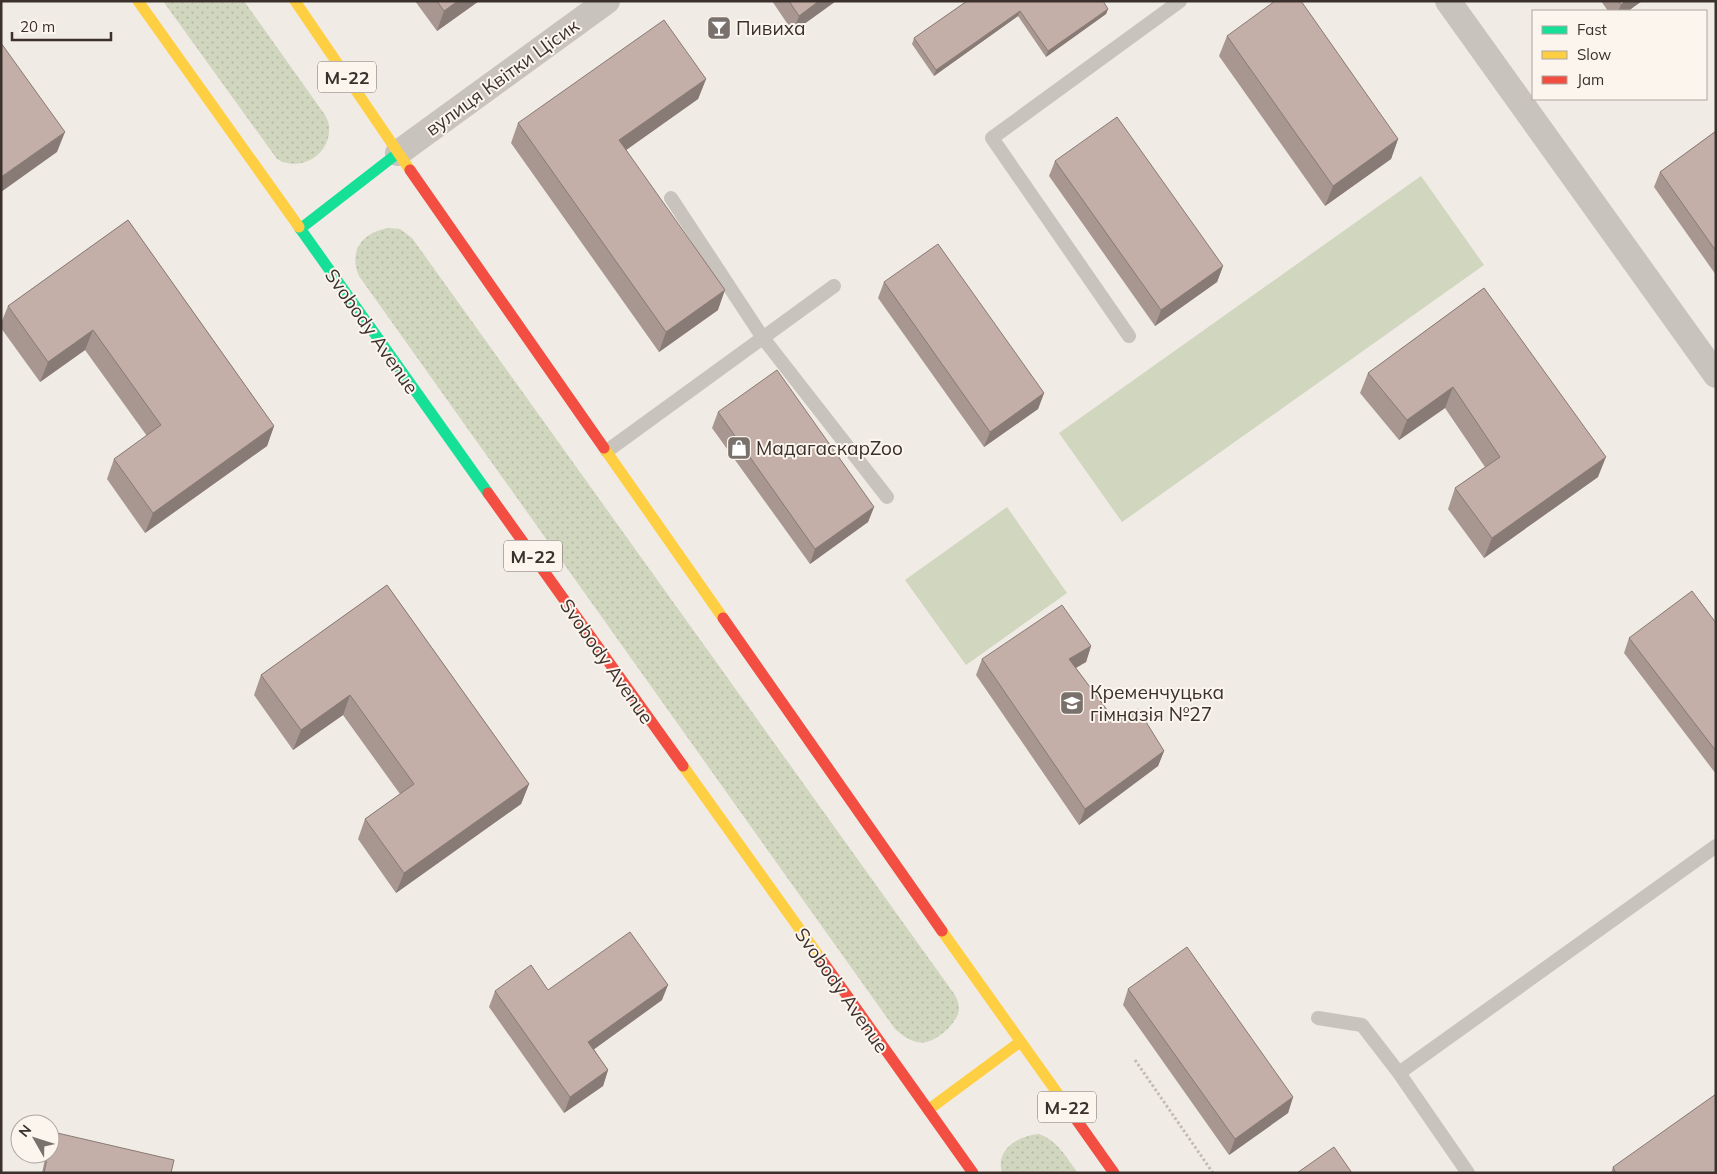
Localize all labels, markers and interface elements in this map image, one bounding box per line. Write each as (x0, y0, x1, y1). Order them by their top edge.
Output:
scale bar (12, 10, 111, 42)
legend (1532, 10, 1707, 100)
street label: вулиця Квітки Цісик (421, 13, 584, 141)
bar icon: Пивиха (706, 15, 732, 41)
place label: Пивиха (736, 16, 806, 40)
text: 20 m (20, 17, 55, 36)
text: Fast (1577, 20, 1607, 39)
text: Slow (1577, 45, 1611, 64)
road number: М-22 (318, 62, 376, 92)
text: Jam (1577, 70, 1604, 89)
street label: Svobody Avenue (320, 264, 424, 398)
shop icon: МадагаскарZoo (726, 435, 752, 461)
place label: МадагаскарZoo (756, 436, 903, 460)
road number: М-22 (504, 540, 562, 572)
street label: Svobody Avenue (555, 594, 659, 728)
place label: Кременчуцька гімназія №27 (1090, 680, 1224, 726)
school or university icon: Кременчуцька гімназія №27 (1059, 690, 1085, 716)
street label: Svobody Avenue (790, 923, 894, 1057)
road number: М-22 (1038, 1092, 1096, 1122)
north arrow (10, 1114, 60, 1164)
text: N (15, 1121, 35, 1141)

